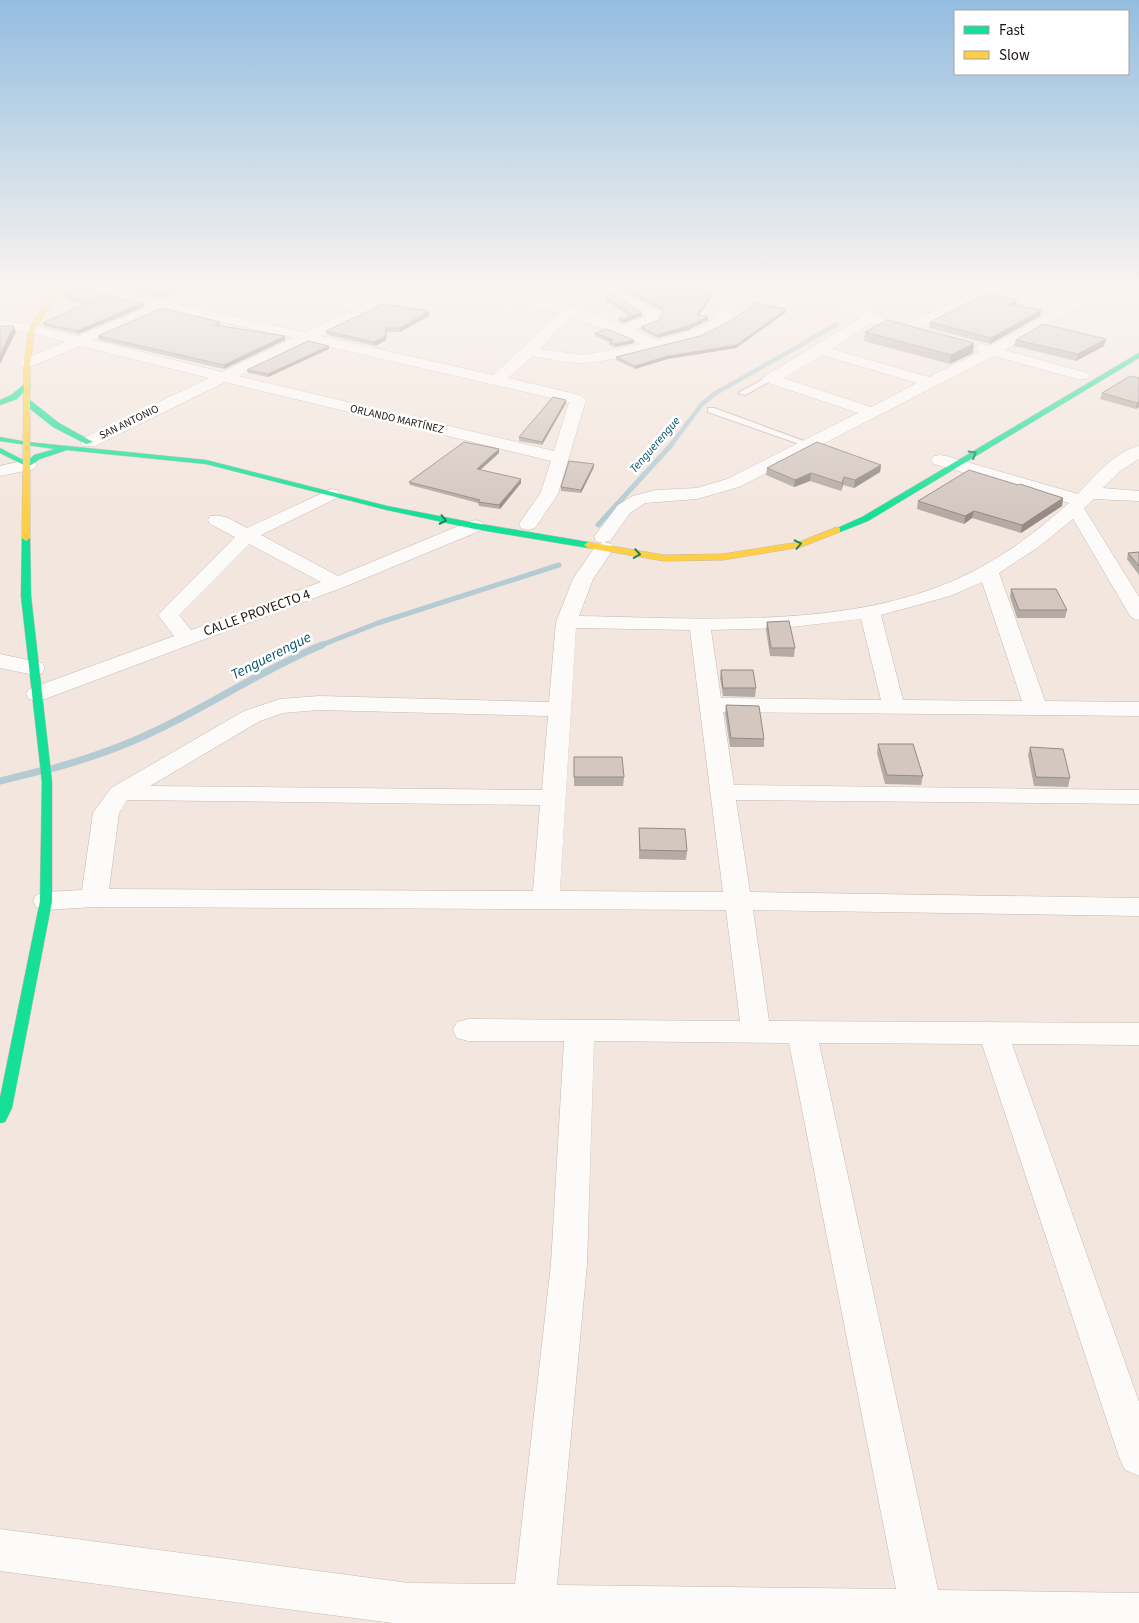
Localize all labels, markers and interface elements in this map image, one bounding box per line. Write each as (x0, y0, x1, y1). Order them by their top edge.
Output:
legend (954, 10, 1129, 75)
text: Fast (999, 20, 1025, 41)
text: Slow (999, 45, 1030, 66)
street label: SAN ANTONIO (97, 401, 161, 443)
street label: ORLANDO MARTÍNEZ (349, 401, 446, 437)
water label: Tenguerengue (626, 413, 685, 477)
one-way arrow (968, 451, 977, 461)
one-way arrow (439, 514, 447, 524)
one-way arrow (794, 539, 803, 550)
one-way arrow (633, 548, 642, 558)
street label: CALLE PROYECTO 4 (201, 584, 313, 642)
water label: Tenguerengue (227, 627, 315, 685)

